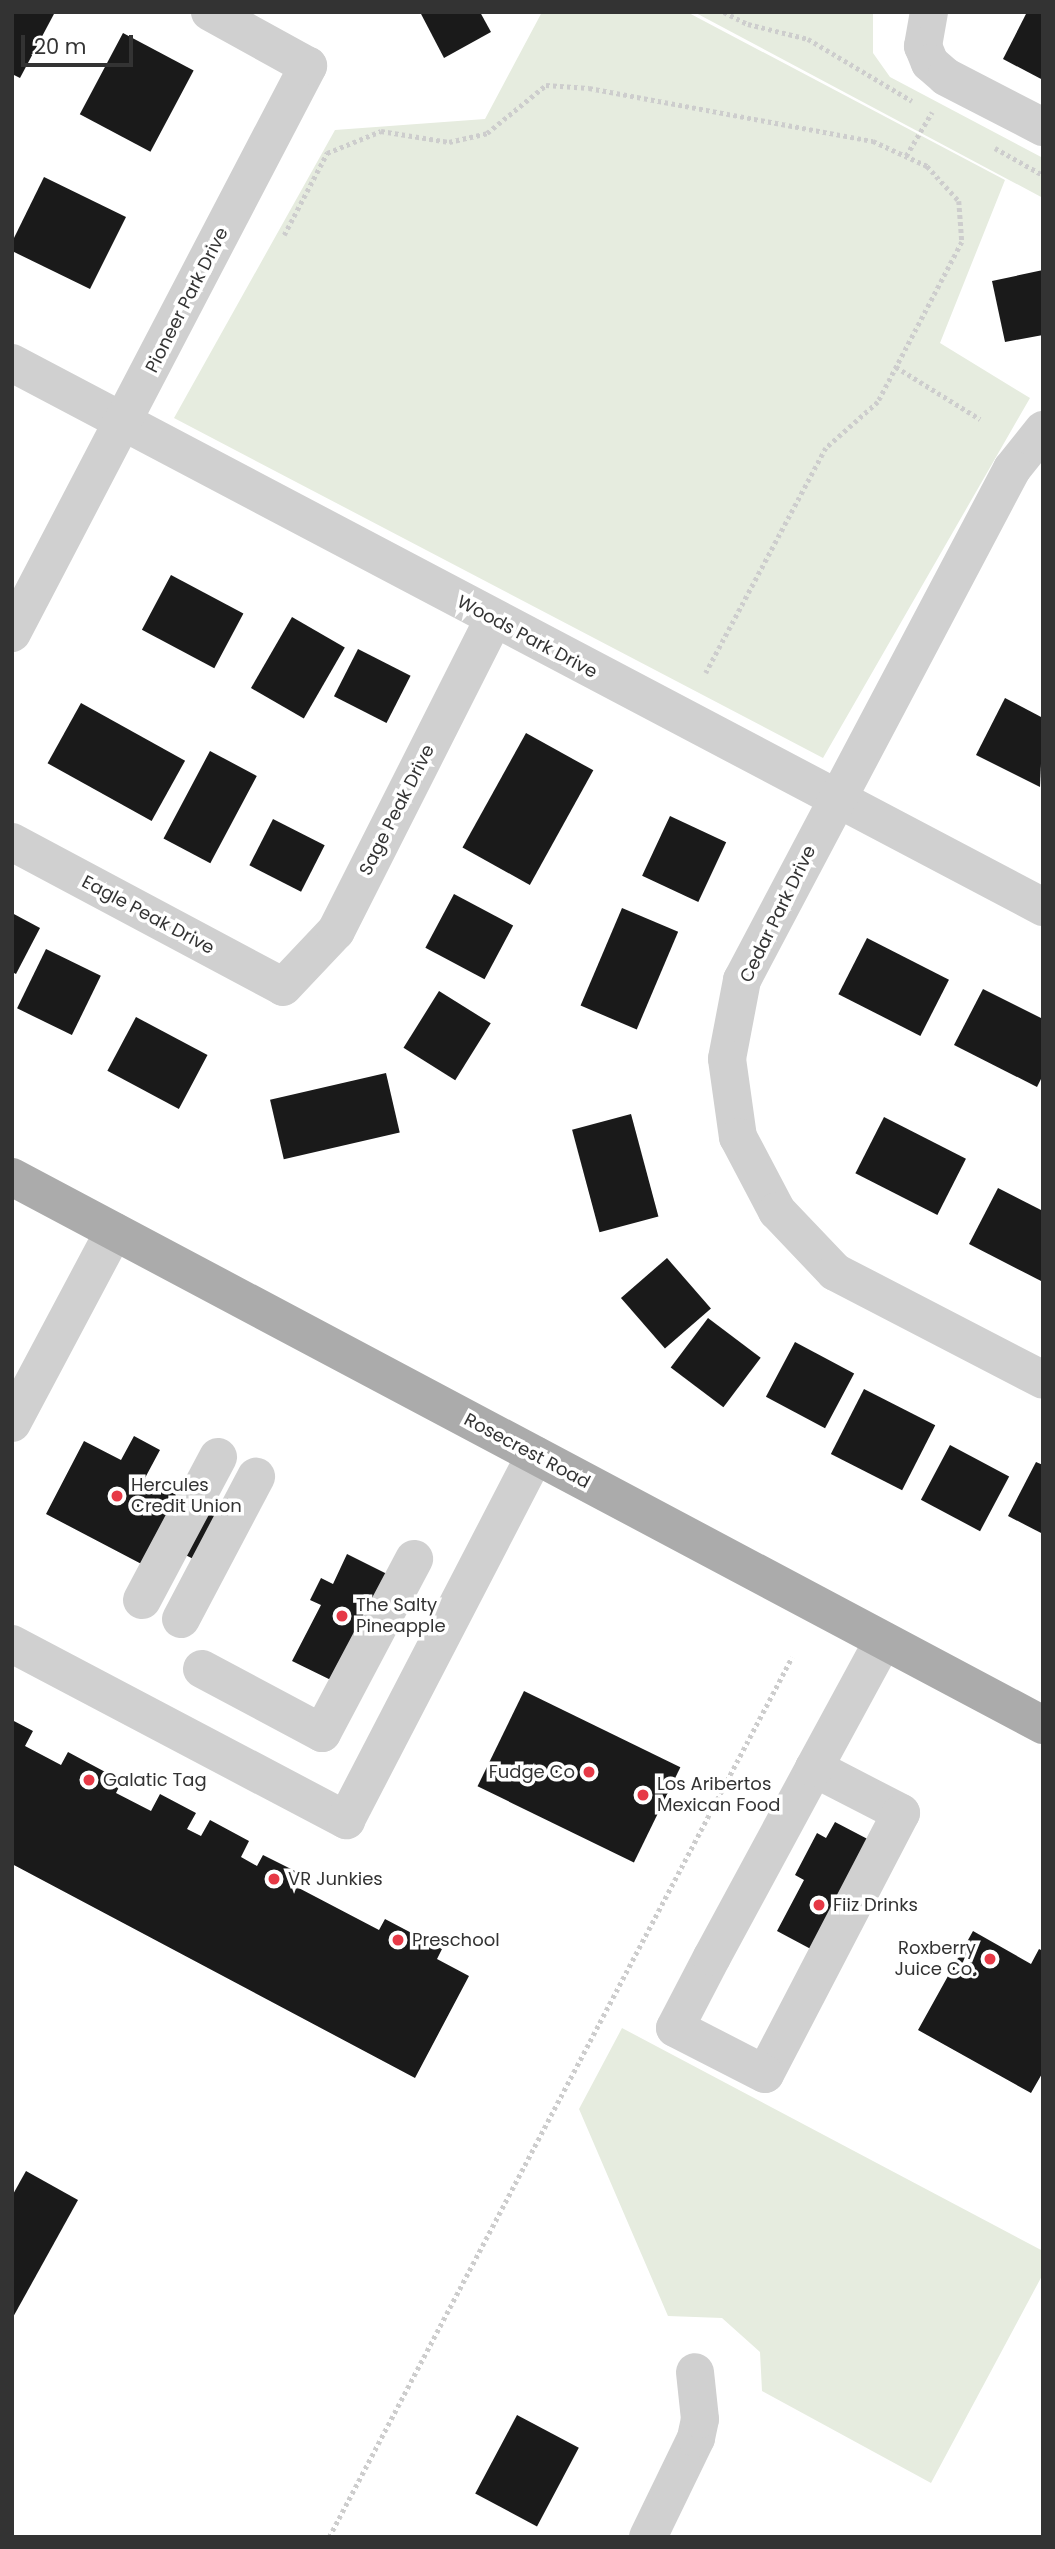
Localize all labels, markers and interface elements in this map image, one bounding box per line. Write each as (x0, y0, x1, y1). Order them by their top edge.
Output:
scale bar (24, 21, 136, 65)
text: 20 m (34, 32, 87, 61)
street label: Pioneer Park Drive (141, 224, 233, 376)
street label: Woods Park Drive (453, 591, 601, 683)
street label: Sage Peak Drive (355, 741, 439, 879)
street label: Cedar Park Drive (736, 842, 820, 986)
street label: Eagle Peak Drive (78, 871, 218, 959)
street label: Rosecrest Road (460, 1409, 594, 1493)
place label: Hercules Credit Union (131, 1475, 242, 1518)
marker: Hercules Credit Union (109, 1488, 125, 1504)
place label: The Salty Pineapple (356, 1595, 446, 1638)
marker: The Salty Pineapple (334, 1608, 350, 1624)
place label: Fudge Co (489, 1761, 575, 1783)
marker: Fudge Co (581, 1764, 597, 1780)
place label: Galatic Tag (103, 1769, 207, 1791)
marker: Galatic Tag (81, 1772, 97, 1788)
place label: Los Aribertos Mexican Food (657, 1774, 780, 1816)
marker: Los Aribertos Mexican Food (635, 1787, 651, 1803)
place label: VR Junkies (288, 1868, 383, 1890)
marker: VR Junkies (266, 1871, 282, 1887)
place label: Fiiz Drinks (833, 1894, 918, 1916)
marker: Fiiz Drinks (811, 1897, 827, 1913)
place label: Preschool (412, 1929, 500, 1951)
marker: Preschool (390, 1932, 406, 1948)
place label: Roxberry Juice Co. (894, 1938, 976, 1980)
marker: Roxberry Juice Co. (982, 1951, 998, 1967)

